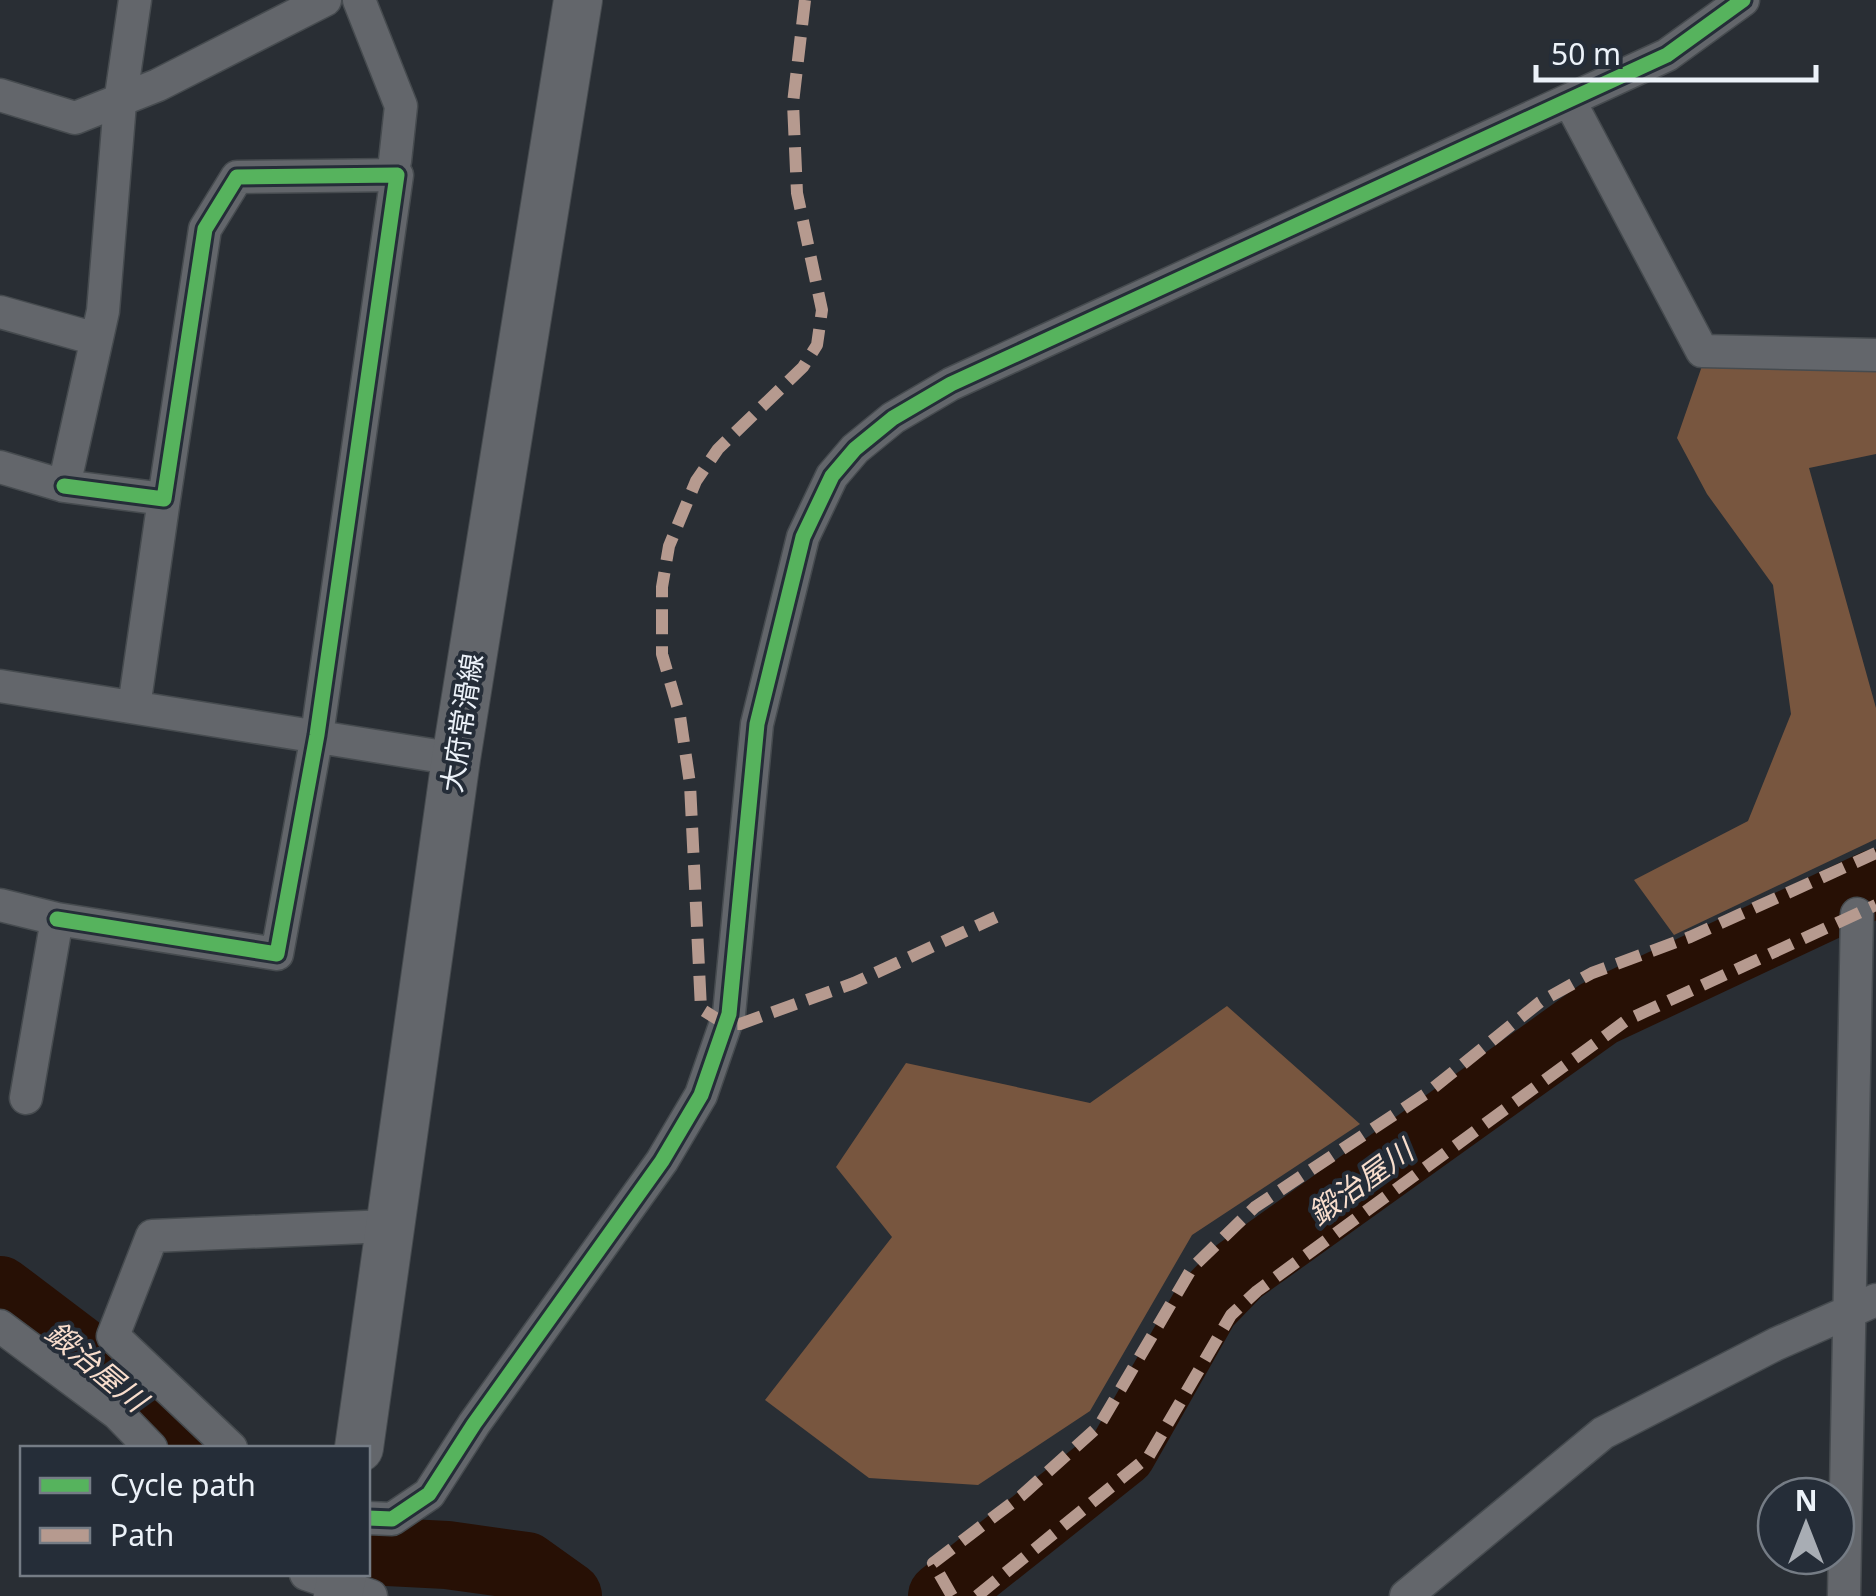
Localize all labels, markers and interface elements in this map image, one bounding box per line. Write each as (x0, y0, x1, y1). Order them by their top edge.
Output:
scale bar (1536, 20, 1816, 82)
text: 50 m (1551, 33, 1621, 74)
street label: 大府常滑線 (431, 651, 491, 795)
water label: 鍛治屋川 (1300, 1128, 1423, 1234)
water label: 鍛治屋川 (38, 1312, 158, 1422)
legend (20, 1446, 370, 1576)
text: Cycle path (110, 1464, 256, 1505)
north arrow (1756, 1476, 1856, 1576)
text: N (1795, 1481, 1817, 1519)
text: Path (110, 1514, 174, 1555)

